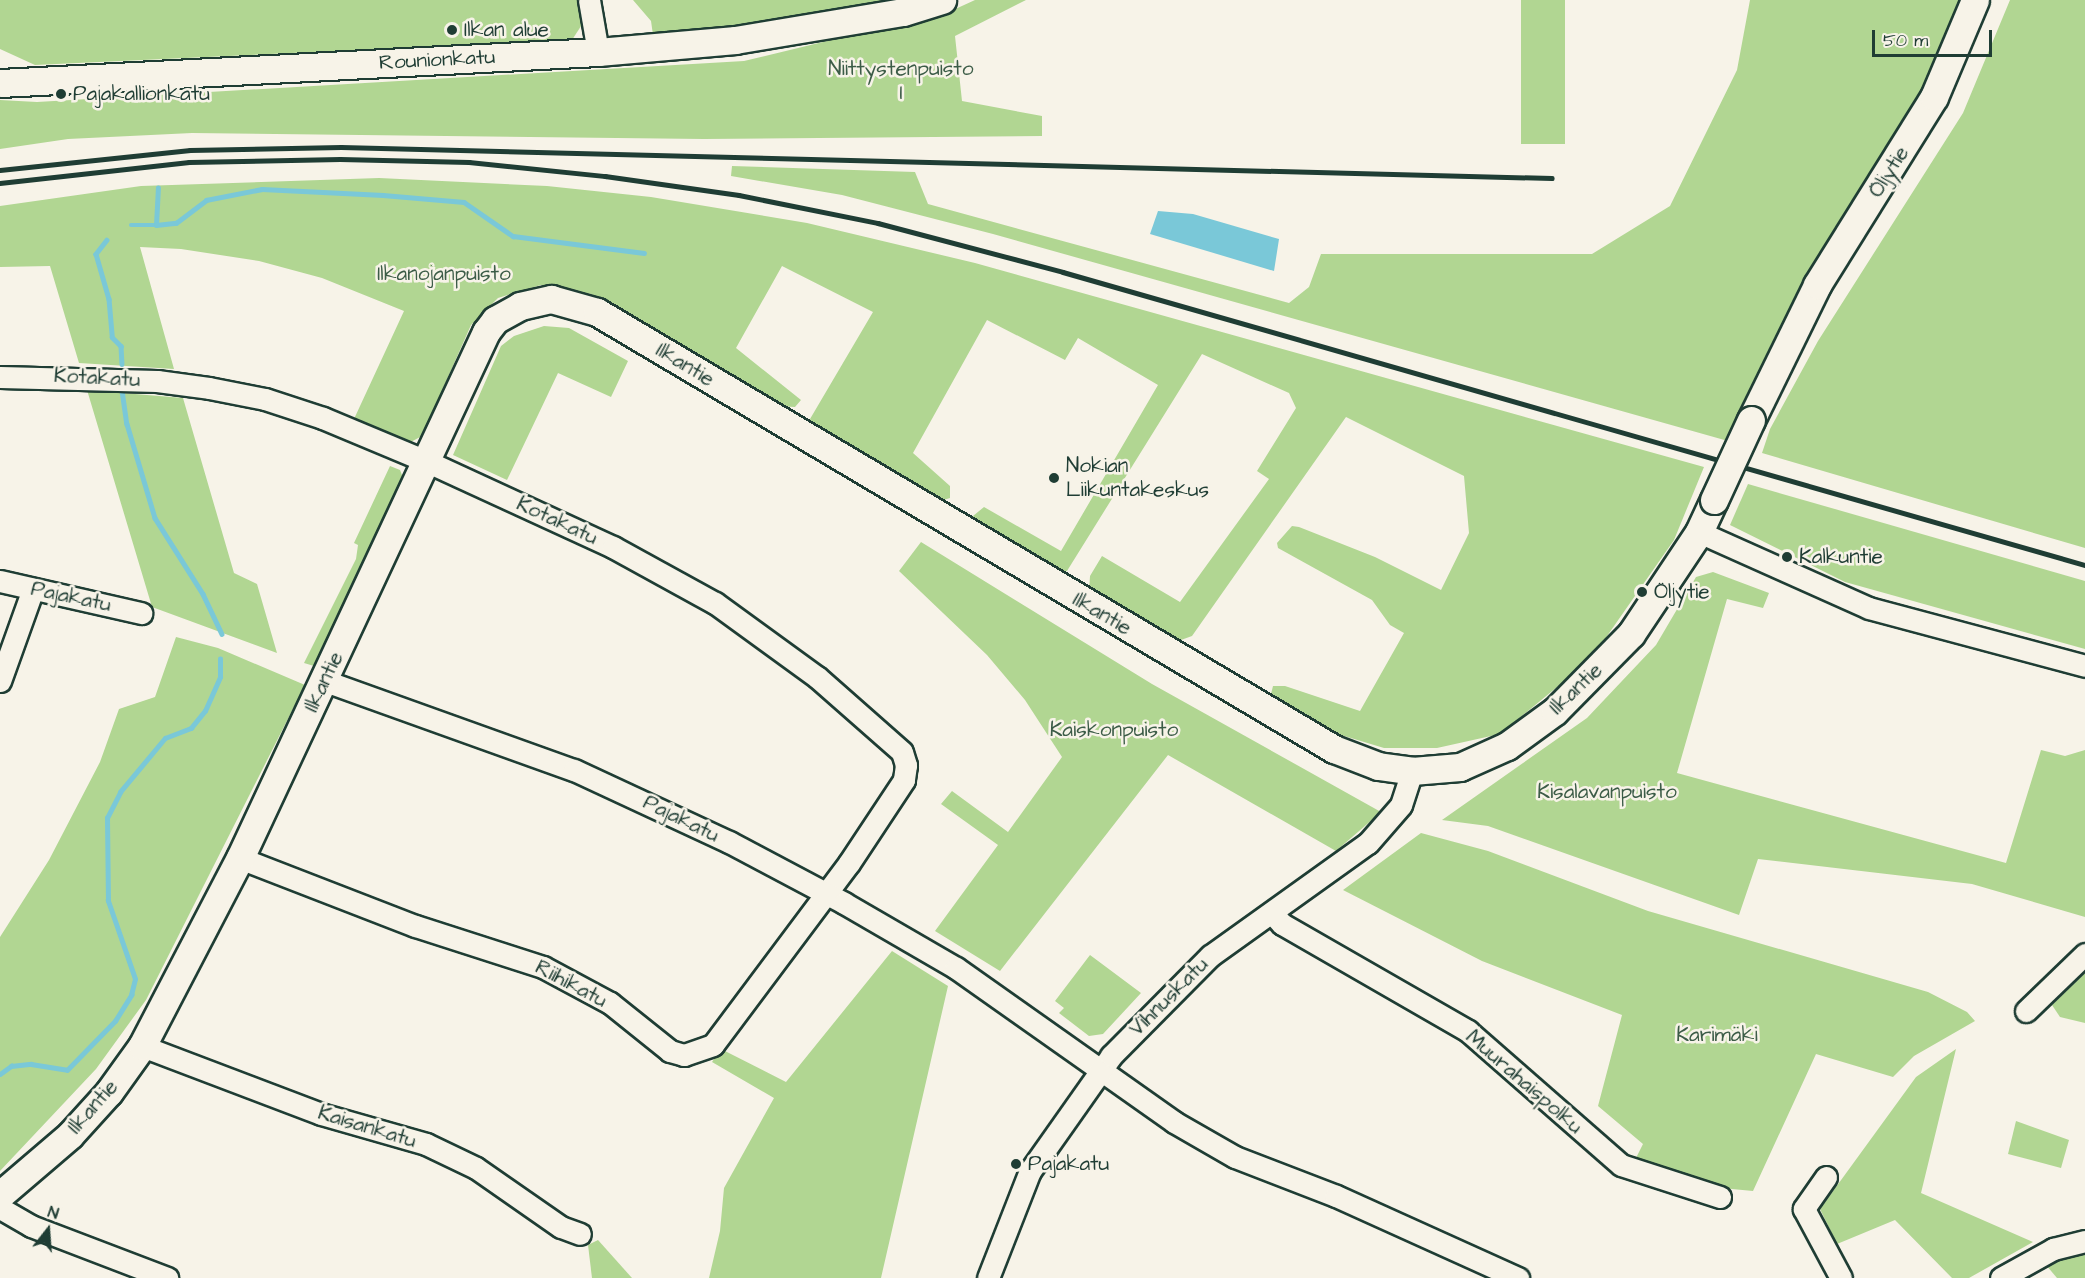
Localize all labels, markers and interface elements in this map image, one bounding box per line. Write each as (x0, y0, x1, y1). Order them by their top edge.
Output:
place label: Ilkan alue (464, 17, 549, 43)
scale bar (1875, 18, 1995, 56)
marker: Ilkan alue (445, 23, 459, 37)
text: 50 m (1883, 28, 1928, 53)
street label: Rounionkatu (378, 44, 496, 76)
park label: Niittystenpuisto I (828, 56, 974, 106)
place label: Pajakallionkatu (73, 81, 210, 107)
marker: Pajakallionkatu (54, 87, 68, 101)
street label: Öljytie (1864, 142, 1914, 202)
park label: Ilkanojanpuisto (377, 261, 511, 287)
street label: Ilkantie (651, 338, 719, 392)
street label: Kotakatu (53, 363, 141, 393)
place label: Nokian Liikuntakeskus (1066, 453, 1209, 503)
marker: Nokian Liikuntakeskus (1047, 471, 1061, 485)
street label: Kotakatu (513, 491, 601, 551)
place label: Kalkuntie (1799, 544, 1883, 570)
marker: Kalkuntie (1780, 550, 1794, 564)
street label: Pajakatu (29, 576, 113, 618)
place label: Öljytie (1654, 579, 1710, 605)
marker: Öljytie (1635, 585, 1649, 599)
street label: Ilkantie (1068, 587, 1136, 641)
street label: Ilkantie (299, 648, 349, 716)
street label: Ilkantie (1544, 658, 1608, 720)
park label: Kaiskonpuisto (1050, 717, 1178, 743)
park label: Kisalavanpuisto (1537, 779, 1677, 805)
street label: Pajakatu (639, 790, 723, 848)
street label: Vihnuskatu (1124, 952, 1214, 1042)
street label: Riihikatu (531, 955, 611, 1013)
park label: Karimäki (1676, 1022, 1758, 1048)
street label: Muurahaispolku (1461, 1025, 1587, 1139)
street label: Ilkantie (63, 1075, 123, 1139)
street label: Kaisankatu (315, 1100, 419, 1154)
place label: Pajakatu (1028, 1151, 1109, 1177)
marker: Pajakatu (1009, 1157, 1023, 1171)
north arrow (18, 1200, 78, 1260)
text: N (45, 1201, 61, 1225)

